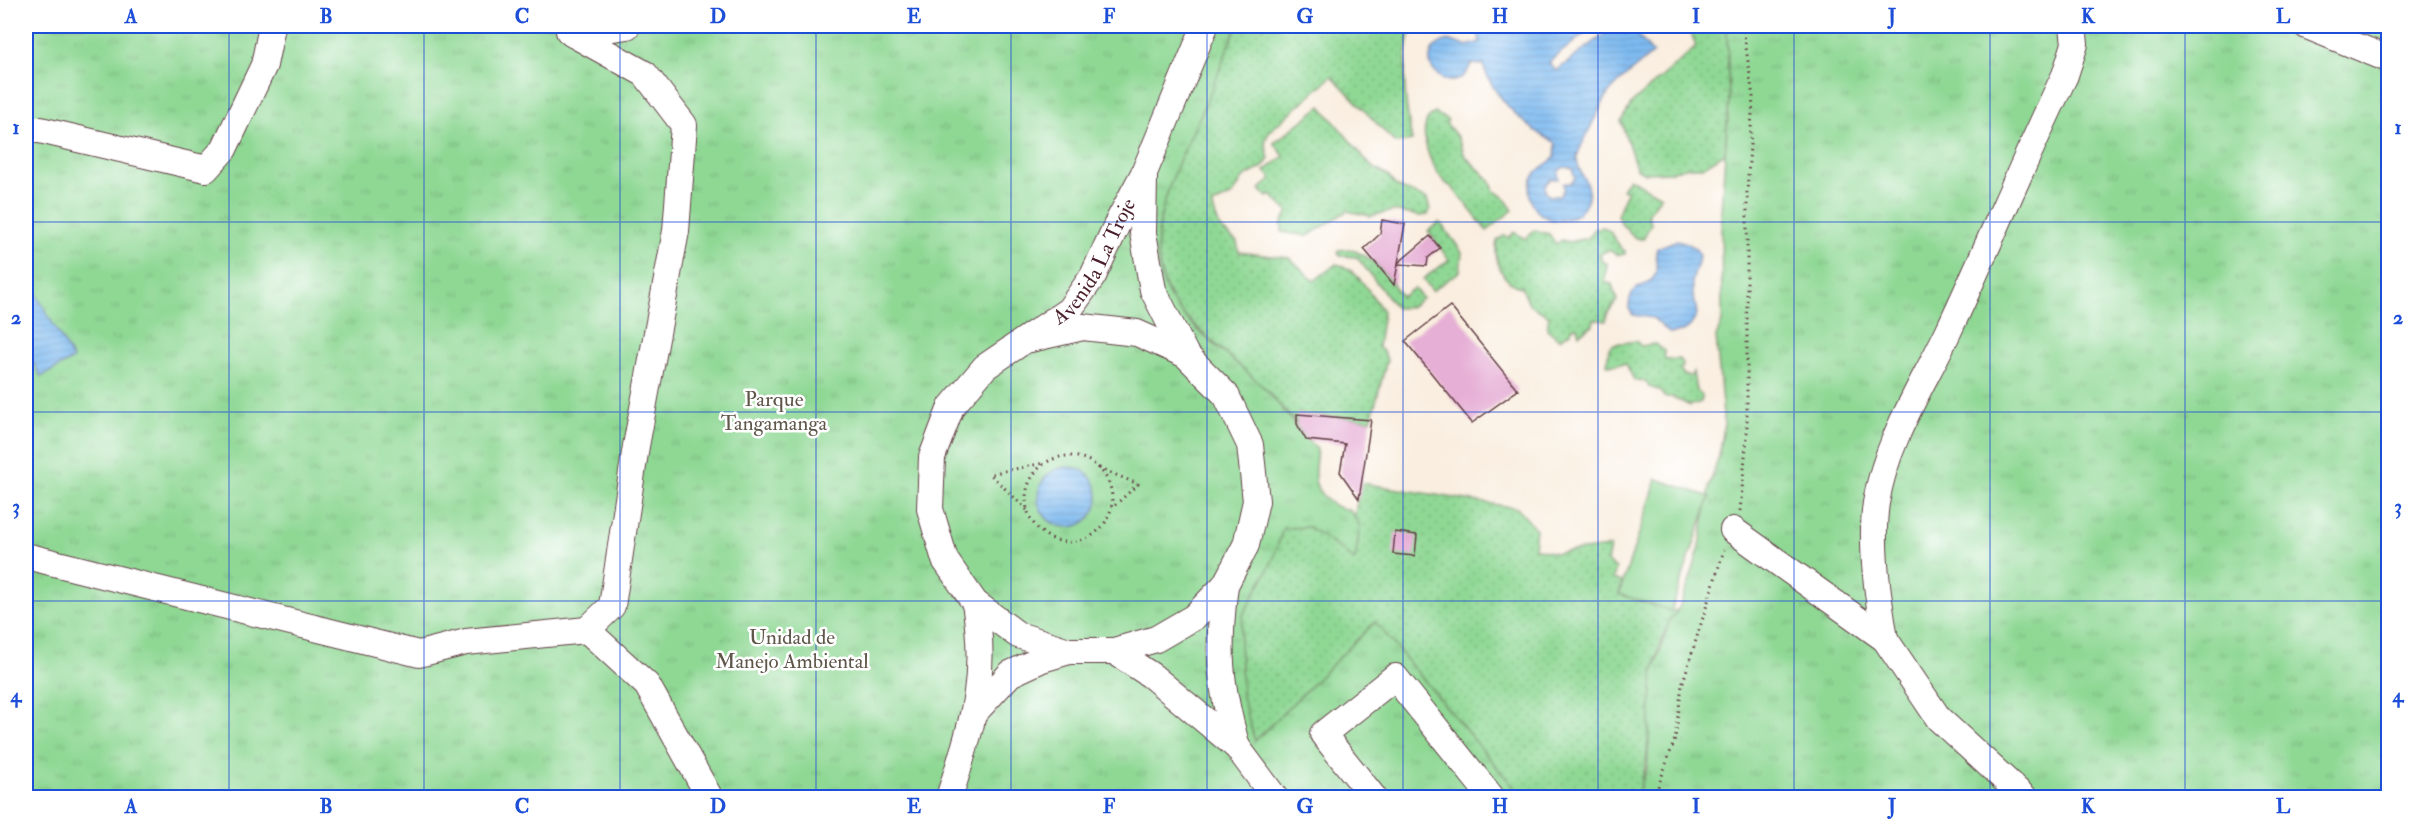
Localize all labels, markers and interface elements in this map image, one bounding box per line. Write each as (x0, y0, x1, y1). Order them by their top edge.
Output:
text: A (124, 4, 138, 29)
text: B (319, 4, 333, 29)
text: C (515, 4, 529, 29)
text: D (710, 4, 726, 29)
text: E (907, 4, 922, 29)
text: F (1103, 4, 1116, 29)
text: G (1297, 4, 1314, 29)
text: H (1492, 4, 1508, 29)
text: I (1692, 4, 1700, 29)
text: J (1887, 4, 1896, 29)
text: K (2081, 4, 2096, 29)
text: L (2276, 4, 2291, 29)
text: 1 (12, 115, 20, 140)
text: 1 (2394, 115, 2402, 140)
street label: Avenida La Troje (1046, 193, 1142, 331)
text: 2 (11, 305, 21, 330)
text: 2 (2393, 305, 2403, 330)
park label: Parque Tangamanga (721, 386, 828, 437)
text: 3 (12, 494, 20, 519)
text: 3 (2394, 494, 2402, 519)
park label: Unidad de Manejo Ambiental (715, 624, 869, 675)
text: 4 (10, 683, 23, 708)
text: 4 (2392, 683, 2405, 708)
text: A (124, 794, 138, 819)
text: B (319, 794, 333, 819)
text: C (515, 794, 529, 819)
text: D (710, 794, 726, 819)
text: E (907, 794, 922, 819)
text: F (1103, 794, 1116, 819)
text: G (1297, 794, 1314, 819)
text: H (1492, 794, 1508, 819)
text: I (1692, 794, 1700, 819)
text: J (1887, 794, 1896, 819)
text: K (2081, 794, 2096, 819)
text: L (2276, 794, 2291, 819)

